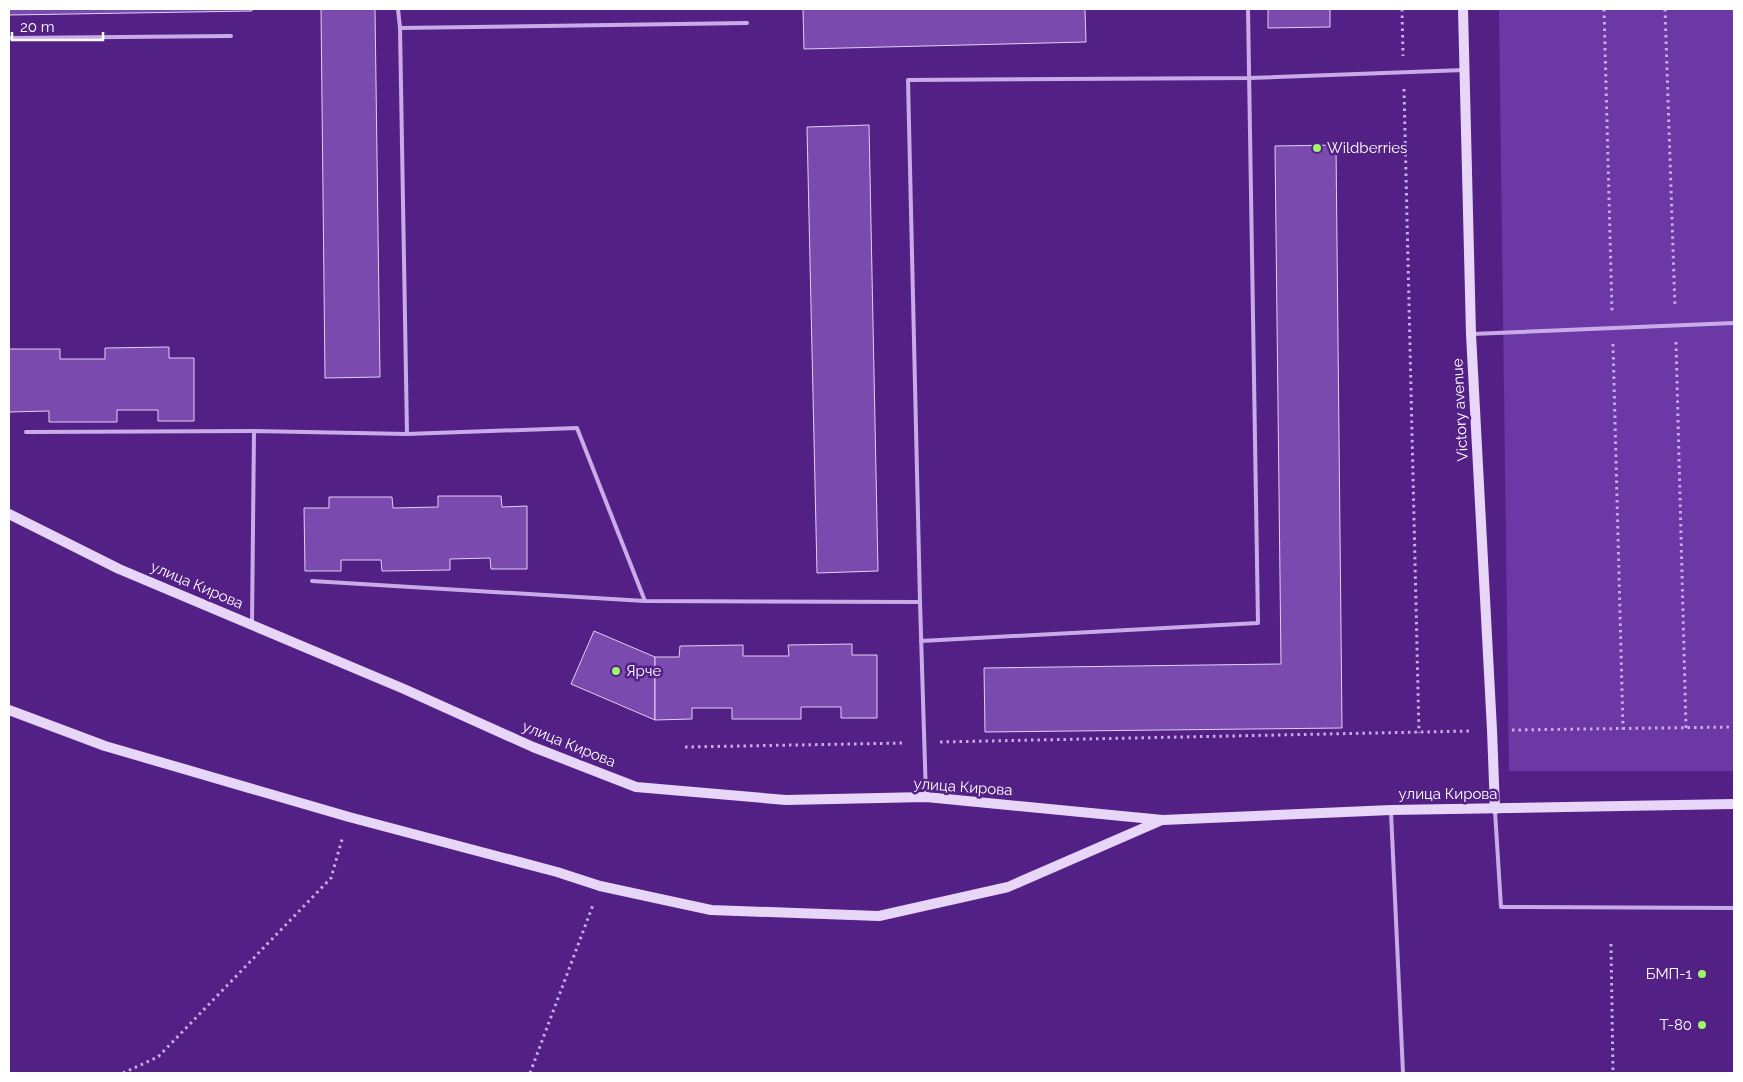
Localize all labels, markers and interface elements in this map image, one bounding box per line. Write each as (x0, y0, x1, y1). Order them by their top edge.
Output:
scale bar (12, 10, 104, 42)
text: 20 m (20, 18, 55, 36)
place label: Wildberries (1327, 139, 1407, 157)
marker: Wildberries (1311, 142, 1323, 154)
street label: Victory avenue (1448, 358, 1472, 462)
street label: улица Кирова (148, 557, 246, 613)
place label: Ярче (626, 662, 662, 680)
marker: Ярче (610, 665, 622, 677)
street label: улица Кирова (520, 717, 618, 771)
street label: улица Кирова (913, 775, 1013, 799)
street label: улица Кирова (1398, 785, 1498, 803)
place label: БМП-1 (1646, 965, 1693, 983)
marker: БМП-1 (1696, 968, 1708, 980)
place label: Т-80 (1659, 1016, 1692, 1034)
marker: Т-80 (1696, 1019, 1708, 1031)

